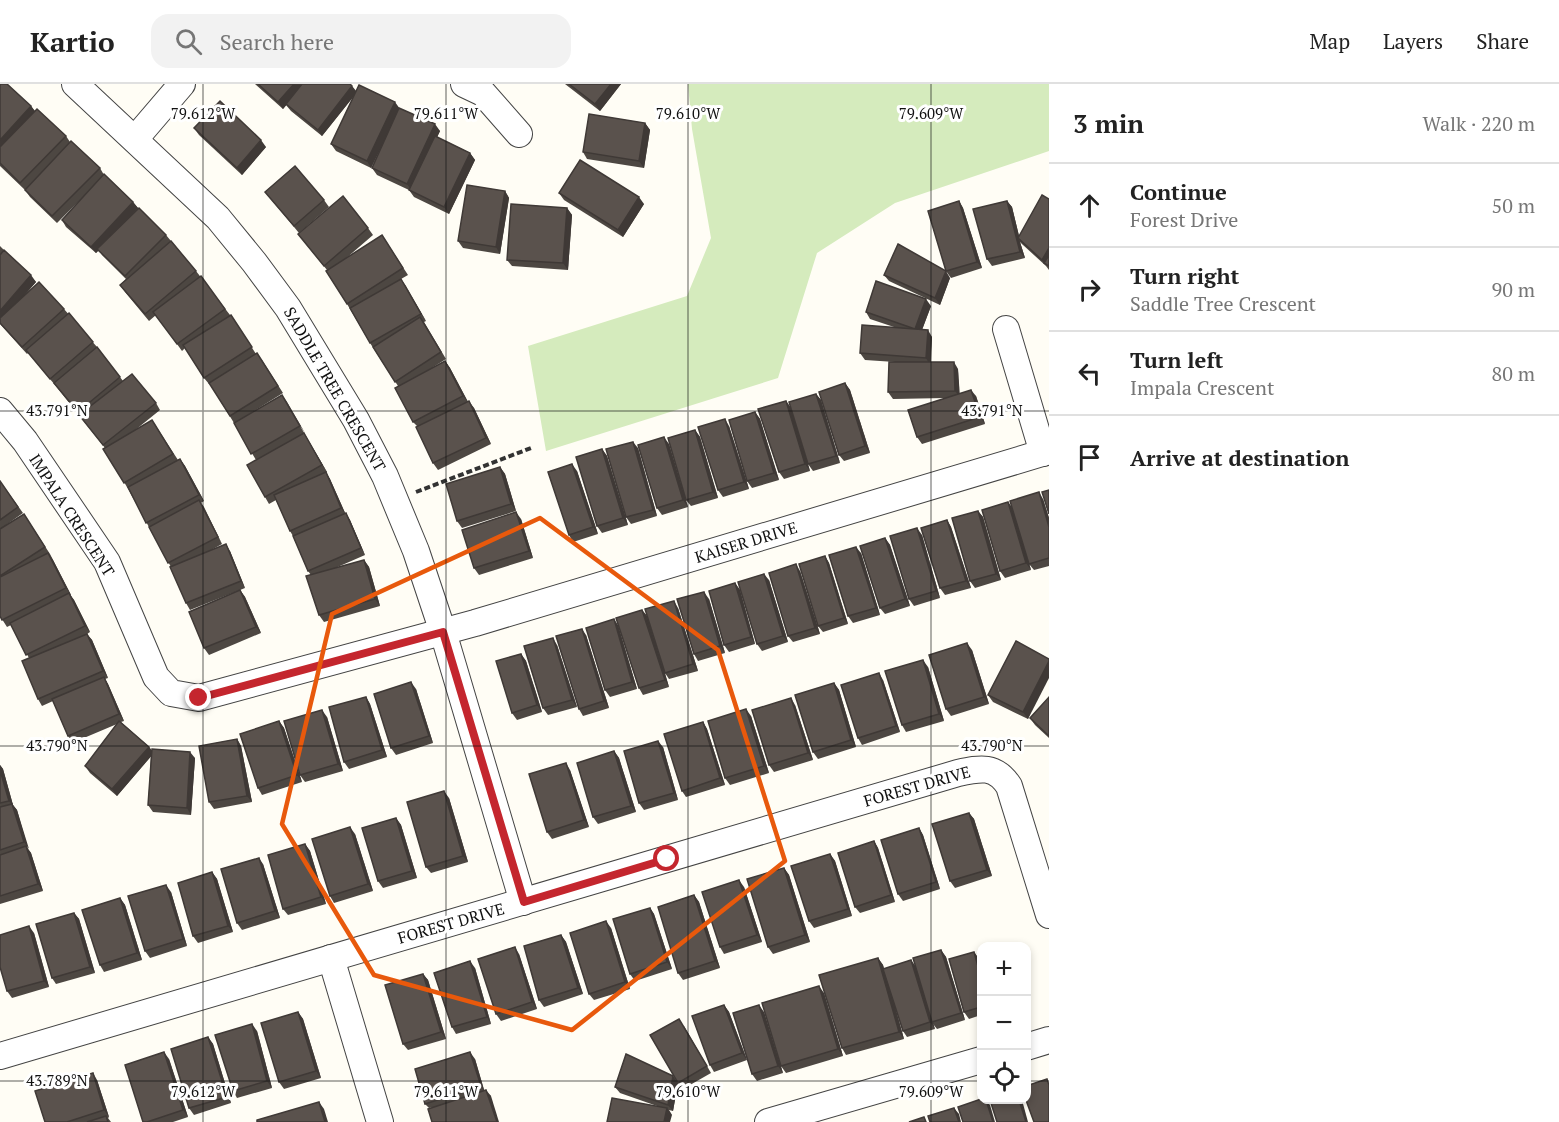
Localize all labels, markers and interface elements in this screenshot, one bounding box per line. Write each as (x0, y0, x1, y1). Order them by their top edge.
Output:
search box (151, 14, 571, 68)
text: Kartio (30, 23, 115, 60)
icon: search (172, 25, 205, 58)
text: Search here (220, 27, 334, 56)
text: Map (1309, 27, 1350, 55)
text: Layers (1383, 27, 1443, 55)
text: Share (1476, 27, 1529, 55)
text: 79.612°W (171, 103, 236, 123)
text: 79.611°W (414, 103, 479, 123)
text: 79.610°W (656, 103, 721, 123)
text: 79.609°W (899, 103, 964, 123)
text: 3 min (1073, 106, 1144, 140)
text: Walk · 220 m (1423, 110, 1535, 137)
text: Continue (1130, 177, 1227, 206)
icon: ahead (1073, 189, 1106, 222)
text: 50 m (1492, 192, 1535, 219)
text: Forest Drive (1130, 206, 1238, 233)
text: Turn right (1130, 261, 1239, 290)
icon: right (1073, 273, 1106, 306)
text: 90 m (1492, 276, 1535, 303)
text: Saddle Tree Crescent (1130, 290, 1316, 317)
street label: SADDLE TREE CRESCENT (279, 303, 391, 475)
text: Turn left (1130, 345, 1223, 374)
icon: left (1073, 357, 1106, 390)
text: 80 m (1492, 360, 1535, 387)
text: Impala Crescent (1130, 374, 1274, 401)
text: 43.791°N (26, 400, 88, 420)
text: 43.791°N (961, 400, 1023, 420)
icon: arrive (1073, 441, 1106, 474)
text: Arrive at destination (1130, 443, 1349, 472)
street label: IMPALA CRESCENT (24, 450, 120, 580)
street label: KAISER DRIVE (692, 516, 800, 568)
route end (185, 684, 211, 710)
text: 43.790°N (26, 735, 88, 755)
text: 43.790°N (961, 735, 1023, 755)
street label: FOREST DRIVE (861, 760, 973, 812)
route start (653, 845, 679, 871)
street label: FOREST DRIVE (395, 897, 507, 949)
map controls (977, 942, 1031, 1104)
button: + (977, 942, 1031, 996)
button: − (977, 996, 1031, 1050)
button: locate (977, 1050, 1031, 1104)
text: 43.789°N (26, 1070, 88, 1090)
text: 79.612°W (171, 1081, 236, 1101)
text: 79.611°W (414, 1081, 479, 1101)
text: 79.610°W (656, 1081, 721, 1101)
text: 79.609°W (899, 1081, 964, 1101)

